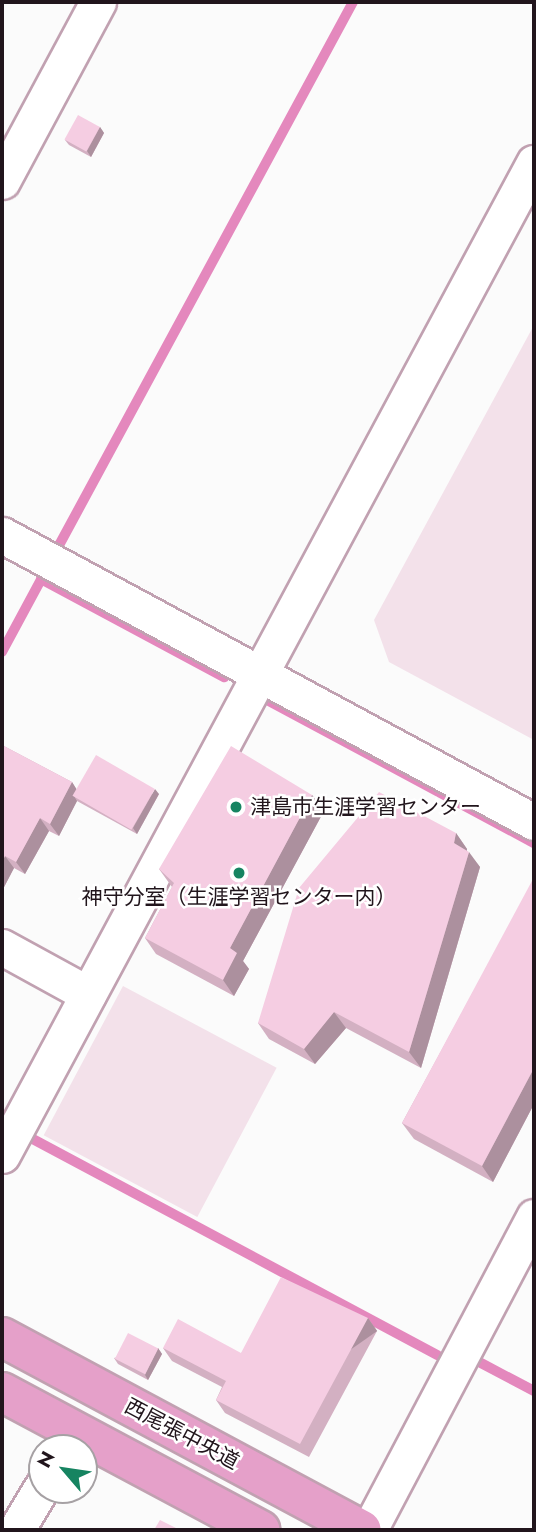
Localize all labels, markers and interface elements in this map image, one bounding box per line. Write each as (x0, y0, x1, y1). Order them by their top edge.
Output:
place label: 津島市生涯学習センター (250, 794, 481, 820)
marker: 津島市生涯学習センター (228, 799, 244, 815)
marker: 神守分室（生涯学習センター内） (231, 865, 247, 881)
place label: 神守分室（生涯学習センター内） (82, 884, 396, 910)
street label: 西尾張中央道 (120, 1393, 244, 1475)
north arrow (28, 1434, 98, 1504)
text: N (30, 1446, 61, 1473)

